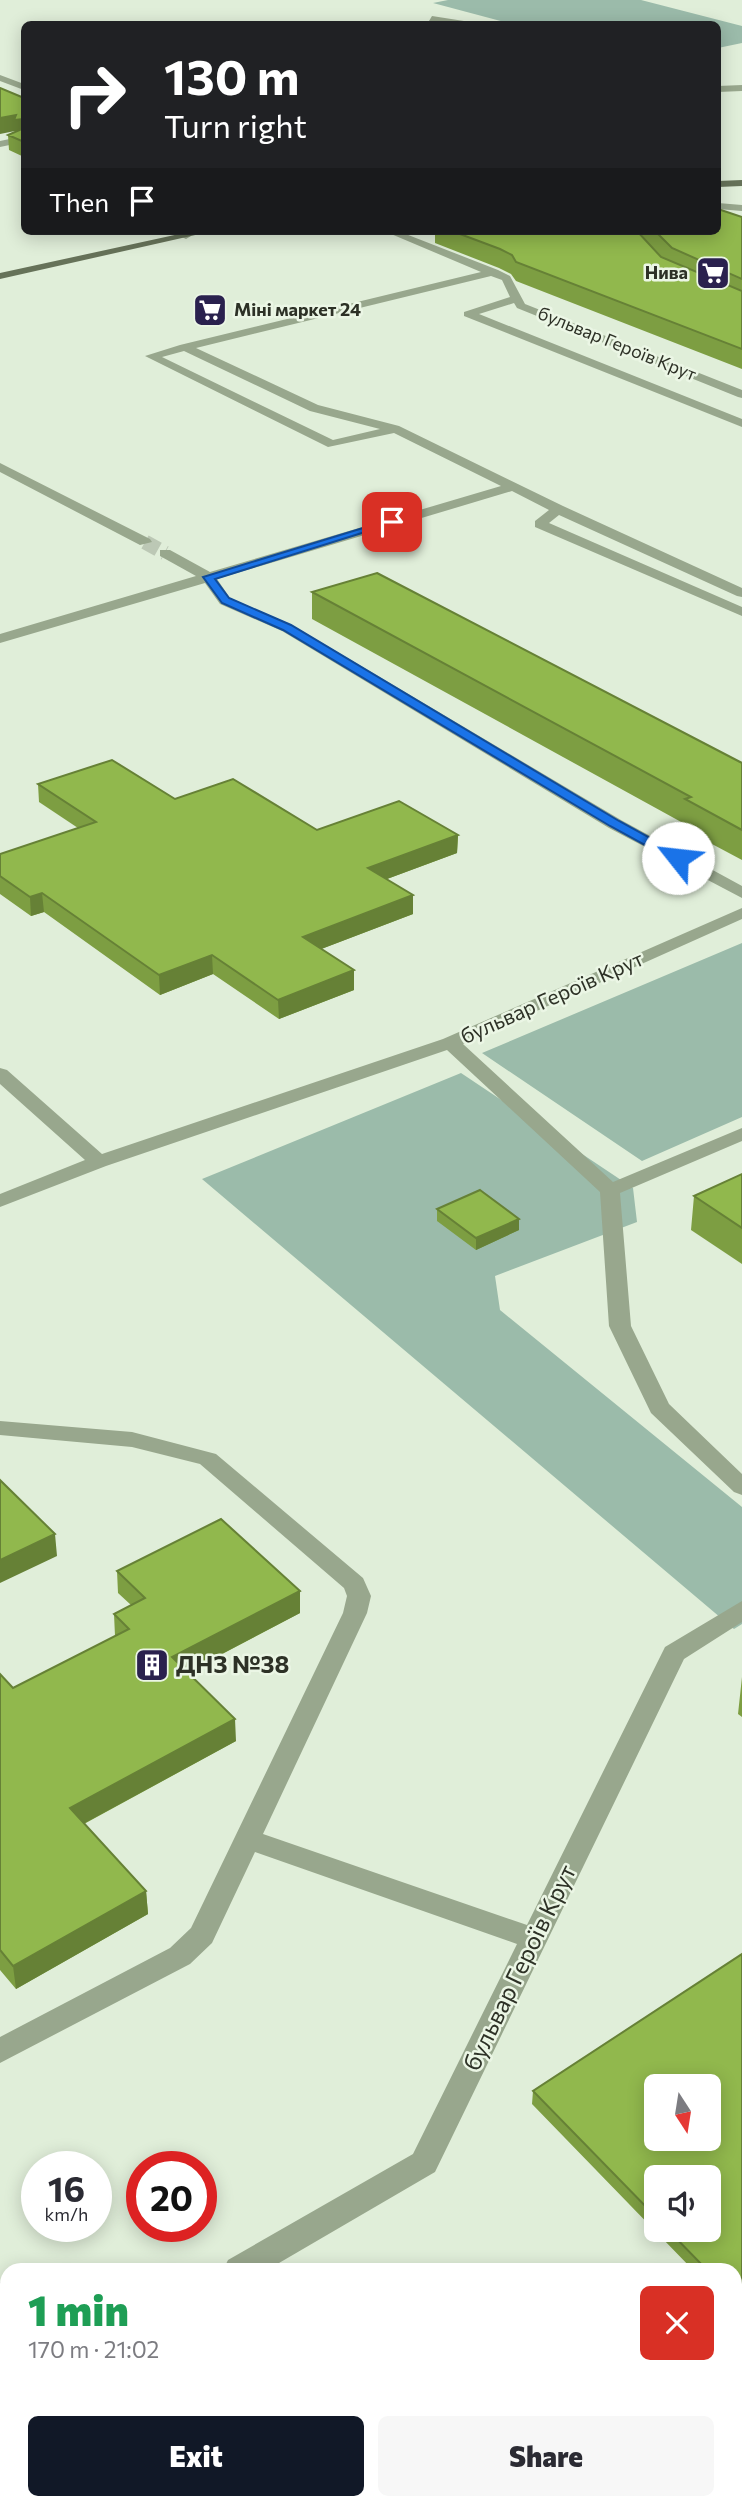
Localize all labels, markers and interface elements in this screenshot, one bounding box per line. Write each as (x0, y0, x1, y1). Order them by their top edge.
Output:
text: 130 m (164, 45, 299, 105)
icon: right (49, 49, 140, 140)
text: Turn right (164, 105, 307, 145)
icon: arrive (123, 182, 161, 220)
text: Then (49, 186, 109, 217)
supermarket icon: Нива (694, 254, 732, 292)
place label: Нива (645, 261, 688, 283)
supermarket icon: Міні маркет 24 (191, 291, 229, 329)
place label: Міні маркет 24 (234, 298, 361, 320)
street label: бульвар Героїв Крут (535, 301, 700, 385)
pin (362, 492, 422, 552)
icon: arrive (373, 503, 411, 541)
position arrow (641, 821, 715, 895)
street label: бульвар Героїв Крут (456, 945, 647, 1048)
building icon: ДНЗ №38 (133, 1646, 171, 1684)
place label: ДНЗ №38 (176, 1649, 289, 1678)
street label: бульвар Героїв Крут (456, 1860, 581, 2075)
north arrow (644, 2074, 721, 2151)
map controls (644, 2074, 721, 2242)
speed limit sign: 20 (126, 2151, 217, 2242)
button: sound (644, 2165, 721, 2242)
text: 16 (48, 2166, 85, 2209)
text: km/h (45, 2203, 88, 2225)
text: 1 min (28, 2283, 129, 2335)
button: close (640, 2286, 714, 2360)
text: 170 m · 21:02 (28, 2335, 159, 2363)
button: Exit (28, 2416, 364, 2496)
button: Share (378, 2416, 714, 2496)

